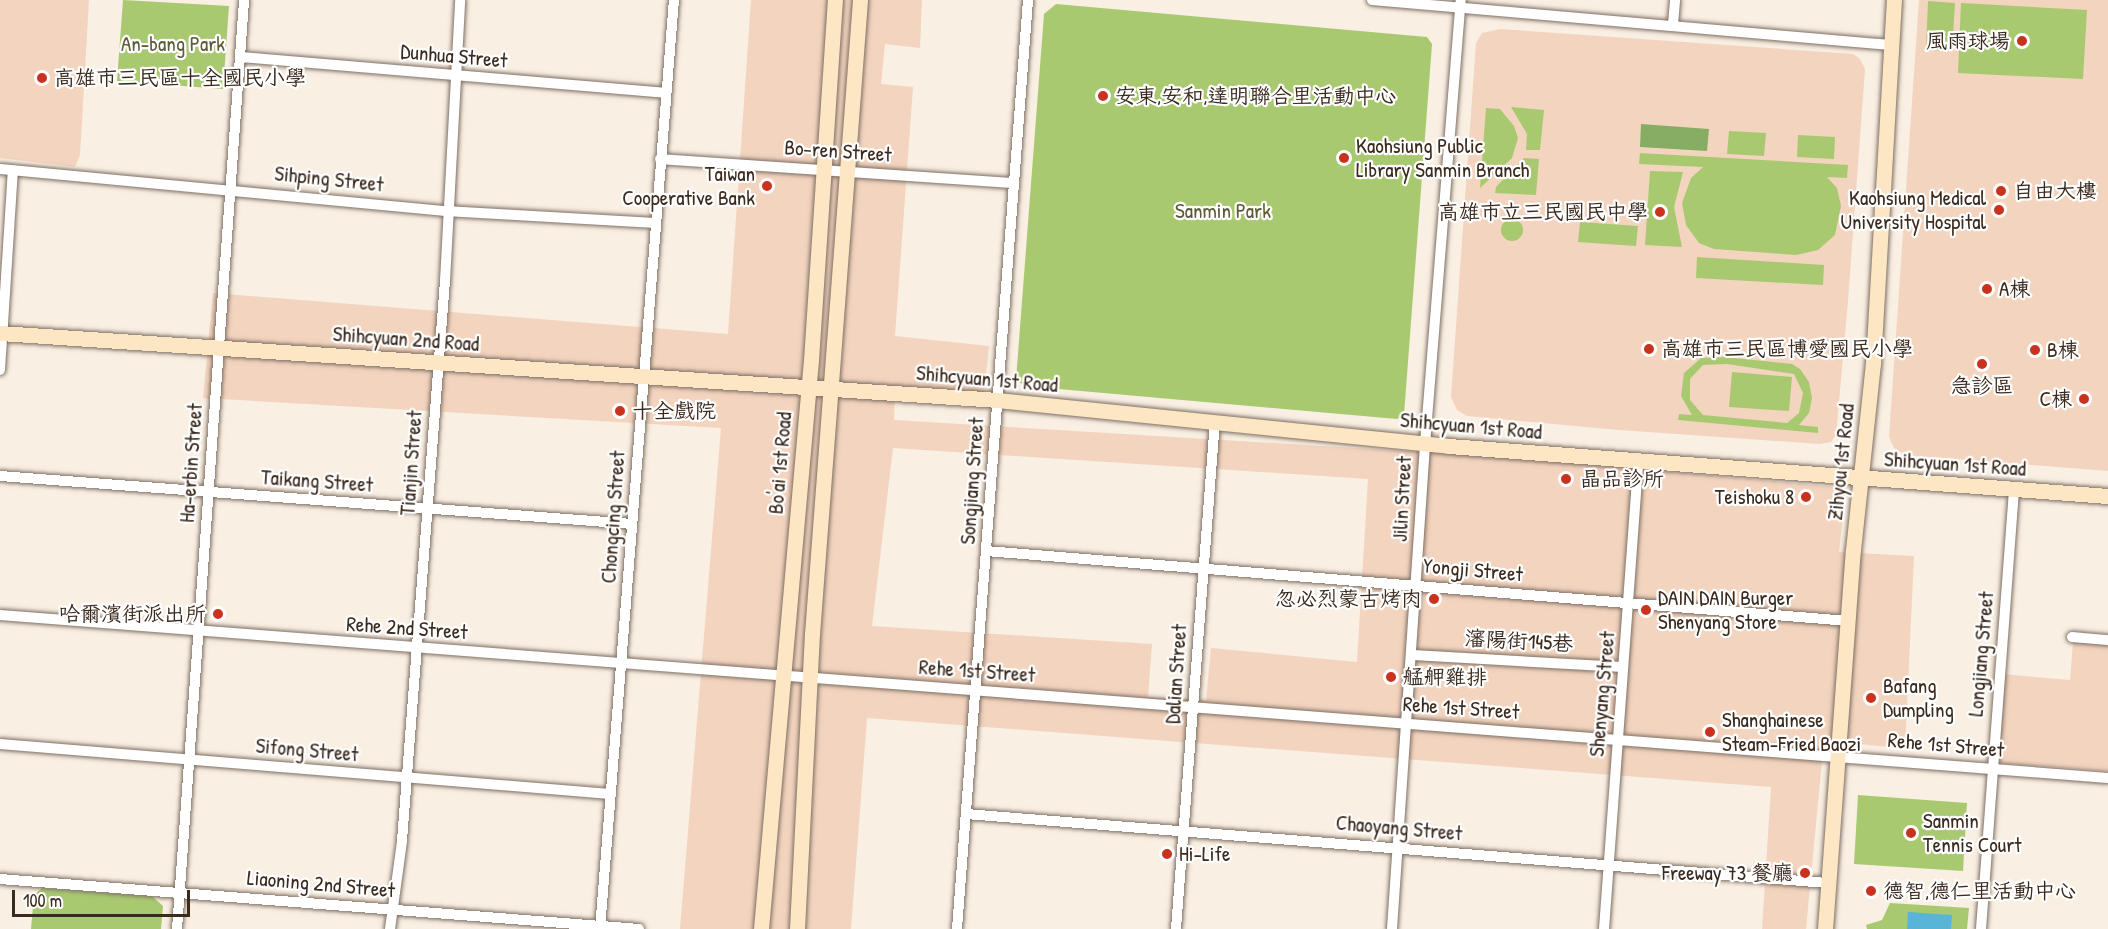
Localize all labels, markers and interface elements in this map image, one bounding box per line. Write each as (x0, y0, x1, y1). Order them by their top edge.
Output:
place label: 風雨球場 (1926, 28, 2010, 54)
park label: An-bang Park (121, 31, 225, 57)
marker: 風雨球場 (2015, 34, 2029, 48)
street label: Dunhua Street (400, 39, 508, 73)
place label: 高雄市三民區十全國民小學 (54, 65, 306, 91)
marker: 高雄市三民區十全國民小學 (35, 71, 49, 85)
place label: 安東,安和,達明聯合里活動中心 (1115, 83, 1396, 109)
marker: 安東,安和,達明聯合里活動中心 (1096, 89, 1110, 103)
place label: Kaohsiung Public Library Sanmin Branch (1356, 133, 1529, 183)
street label: Bo-ren Street (784, 135, 892, 167)
marker: Kaohsiung Public Library Sanmin Branch (1337, 151, 1351, 165)
street label: Sihping Street (273, 161, 385, 197)
place label: Taiwan Cooperative Bank (622, 161, 755, 211)
place label: 自由大樓 (2013, 178, 2097, 204)
marker: Taiwan Cooperative Bank (760, 179, 774, 193)
marker: 自由大樓 (1994, 184, 2008, 198)
place label: Kaohsiung Medical University Hospital (1841, 185, 1986, 235)
park label: Sanmin Park (1175, 198, 1271, 224)
place label: 高雄市立三民國民中學 (1438, 199, 1648, 225)
marker: Kaohsiung Medical University Hospital (1990, 201, 2008, 219)
marker: 高雄市立三民國民中學 (1653, 205, 1667, 219)
place label: A棟 (1999, 276, 2030, 302)
marker: A棟 (1980, 282, 1994, 296)
street label: Shihcyuan 2nd Road (332, 321, 480, 357)
place label: 高雄市三民區博愛國民小學 (1661, 336, 1913, 362)
place label: B棟 (2047, 337, 2079, 363)
marker: 高雄市三民區博愛國民小學 (1642, 342, 1656, 356)
marker: B棟 (2028, 343, 2042, 357)
marker: 急診區 (1975, 357, 1989, 371)
street label: Shihcyuan 1st Road (915, 360, 1059, 398)
place label: 急診區 (1951, 373, 2013, 399)
place label: C棟 (2039, 386, 2072, 412)
marker: C棟 (2077, 392, 2091, 406)
place label: 十全戲院 (632, 398, 716, 424)
street label: Ha-erbin Street (174, 402, 208, 524)
street label: Zihyou 1st Road (1822, 403, 1860, 521)
marker: 十全戲院 (613, 404, 627, 418)
street label: Shihcyuan 1st Road (1399, 407, 1543, 445)
street label: Tianjin Street (395, 410, 427, 516)
street label: Bo'ai 1st Road (763, 411, 797, 515)
street label: Songjiang Street (955, 417, 989, 545)
street label: Shihcyuan 1st Road (1883, 446, 2027, 482)
street label: Chongcing Street (596, 450, 630, 584)
street label: Jilin Street (1387, 455, 1417, 543)
street label: Taikang Street (260, 465, 374, 497)
place label: 晶品診所 (1580, 466, 1664, 492)
marker: 晶品診所 (1557, 470, 1575, 488)
place label: Teishoku 8 (1715, 484, 1794, 510)
marker: Teishoku 8 (1799, 490, 1813, 504)
street label: Yongji Street (1422, 553, 1524, 587)
place label: DAIN DAIN Burger Shenyang Store (1658, 585, 1793, 635)
place label: 忽必烈蒙古烤肉 (1275, 586, 1422, 612)
street label: Longjiang Street (1963, 590, 1999, 718)
marker: 忽必烈蒙古烤肉 (1427, 592, 1441, 606)
place label: 哈爾濱街派出所 (59, 601, 206, 627)
marker: DAIN DAIN Burger Shenyang Store (1639, 603, 1653, 617)
marker: 哈爾濱街派出所 (211, 607, 225, 621)
street label: Rehe 2nd Street (346, 611, 468, 645)
street label: Dalian Street (1160, 623, 1192, 725)
street label: 瀋陽街145巷 (1464, 626, 1574, 656)
street label: Shenyang Street (1584, 630, 1620, 758)
street label: Rehe 1st Street (918, 654, 1036, 688)
place label: 艋舺雞排 (1403, 664, 1487, 690)
marker: 艋舺雞排 (1384, 670, 1398, 684)
place label: Bafang Dumpling (1883, 673, 1954, 723)
street label: Rehe 1st Street (1402, 691, 1520, 725)
marker: Bafang Dumpling (1864, 691, 1878, 705)
place label: Shanghainese Steam-Fried Baozi (1722, 707, 1861, 757)
marker: Shanghainese Steam-Fried Baozi (1703, 725, 1717, 739)
street label: Rehe 1st Street (1887, 727, 2005, 763)
street label: Sifong Street (255, 733, 359, 767)
place label: Sanmin Tennis Court (1923, 808, 2021, 858)
street label: Chaoyang Street (1335, 810, 1463, 846)
marker: Sanmin Tennis Court (1904, 826, 1918, 840)
place label: Hi-Life (1179, 841, 1230, 867)
marker: Hi-Life (1160, 847, 1174, 861)
place label: Freeway 73 餐廳 (1662, 860, 1793, 886)
street label: Liaoning 2nd Street (246, 865, 396, 903)
marker: Freeway 73 餐廳 (1798, 866, 1812, 880)
scale bar (15, 878, 194, 916)
place label: 德智,德仁里活動中心 (1883, 878, 2076, 904)
marker: 德智,德仁里活動中心 (1864, 884, 1878, 898)
text: 100 m (23, 888, 62, 913)

